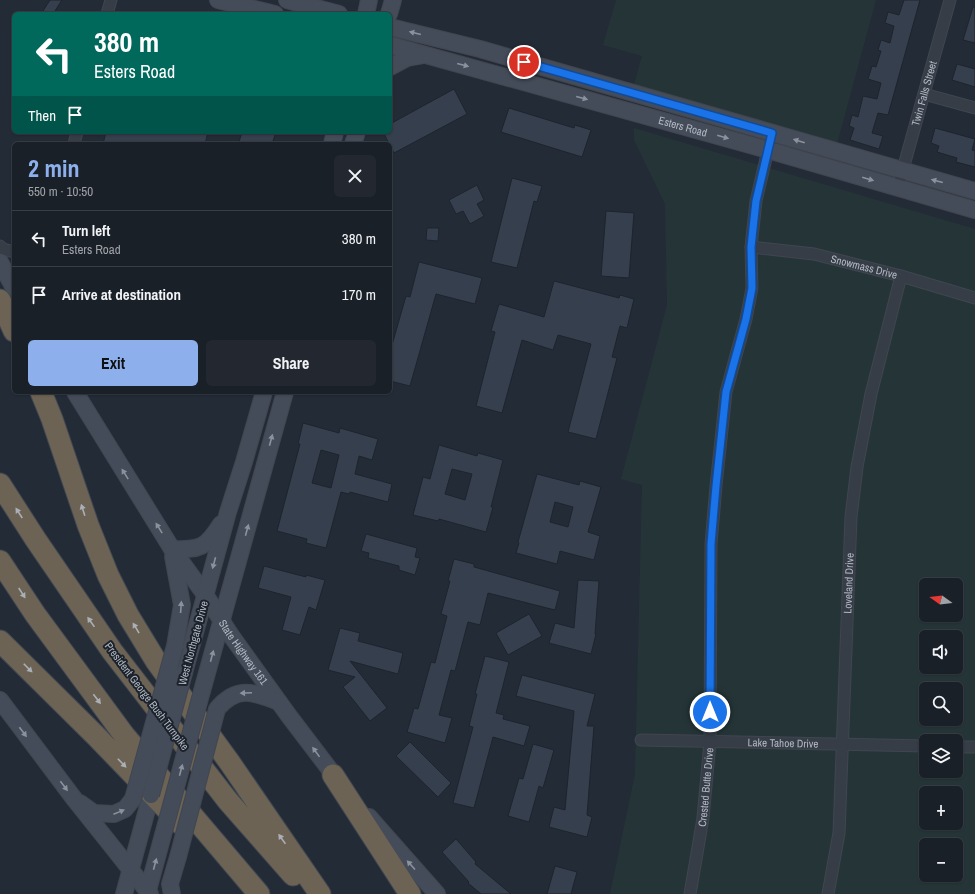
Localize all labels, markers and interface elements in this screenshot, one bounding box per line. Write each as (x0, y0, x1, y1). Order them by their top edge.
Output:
text: 380 m (94, 23, 159, 61)
icon: left (28, 28, 80, 80)
one-way arrow (408, 30, 421, 36)
pin (507, 45, 541, 79)
icon: arrive (513, 51, 535, 73)
text: Esters Road (94, 59, 175, 84)
street label: Twin Falls Street (908, 59, 940, 128)
one-way arrow (457, 62, 469, 68)
one-way arrow (576, 95, 588, 101)
icon: arrive (64, 104, 86, 126)
text: Then (28, 105, 56, 126)
street label: Esters Road (657, 113, 709, 140)
one-way arrow (717, 134, 729, 140)
one-way arrow (792, 138, 804, 144)
text: 2 min (28, 152, 79, 184)
button: close (334, 155, 376, 197)
one-way arrow (862, 176, 874, 182)
one-way arrow (931, 178, 943, 184)
text: 550 m · 10:50 (28, 183, 93, 200)
text: Turn left (62, 220, 110, 241)
icon: left (28, 228, 50, 250)
text: 380 m (342, 228, 376, 249)
text: Esters Road (62, 241, 121, 258)
street label: Snowmass Drive (829, 251, 899, 282)
icon: arrive (28, 284, 50, 306)
text: Arrive at destination (62, 284, 181, 305)
text: 170 m (342, 284, 376, 305)
button: Exit (28, 340, 198, 386)
button: Share (206, 340, 376, 386)
one-way arrow (268, 434, 274, 446)
one-way arrow (122, 468, 129, 480)
one-way arrow (79, 503, 85, 515)
one-way arrow (15, 508, 23, 518)
one-way arrow (155, 522, 162, 534)
one-way arrow (244, 523, 250, 536)
street label: Loveland Drive (840, 553, 857, 614)
one-way arrow (211, 557, 217, 570)
north arrow (919, 578, 963, 622)
map controls (919, 578, 963, 882)
one-way arrow (18, 587, 25, 599)
street label: West Northgate Drive (175, 599, 211, 687)
one-way arrow (178, 601, 185, 613)
one-way arrow (87, 616, 95, 627)
street label: State Highway 161 (216, 617, 271, 687)
one-way arrow (132, 622, 139, 634)
button: sound (919, 630, 963, 674)
street label: President George Bush Turnpike (102, 639, 192, 753)
one-way arrow (209, 650, 215, 662)
one-way arrow (23, 663, 33, 673)
button: search (919, 682, 963, 726)
one-way arrow (240, 690, 252, 697)
position arrow (689, 691, 731, 733)
one-way arrow (93, 694, 101, 704)
one-way arrow (19, 726, 27, 737)
button: layers (919, 734, 963, 778)
street label: Lake Tahoe Drive (747, 735, 819, 751)
one-way arrow (312, 747, 320, 758)
street label: Crested Butte Drive (695, 747, 716, 828)
one-way arrow (117, 758, 127, 768)
one-way arrow (178, 764, 184, 776)
one-way arrow (59, 780, 68, 791)
button: + (919, 786, 963, 830)
one-way arrow (113, 808, 125, 814)
one-way arrow (278, 834, 286, 844)
button: − (919, 838, 963, 882)
one-way arrow (152, 858, 158, 870)
one-way arrow (406, 860, 416, 870)

